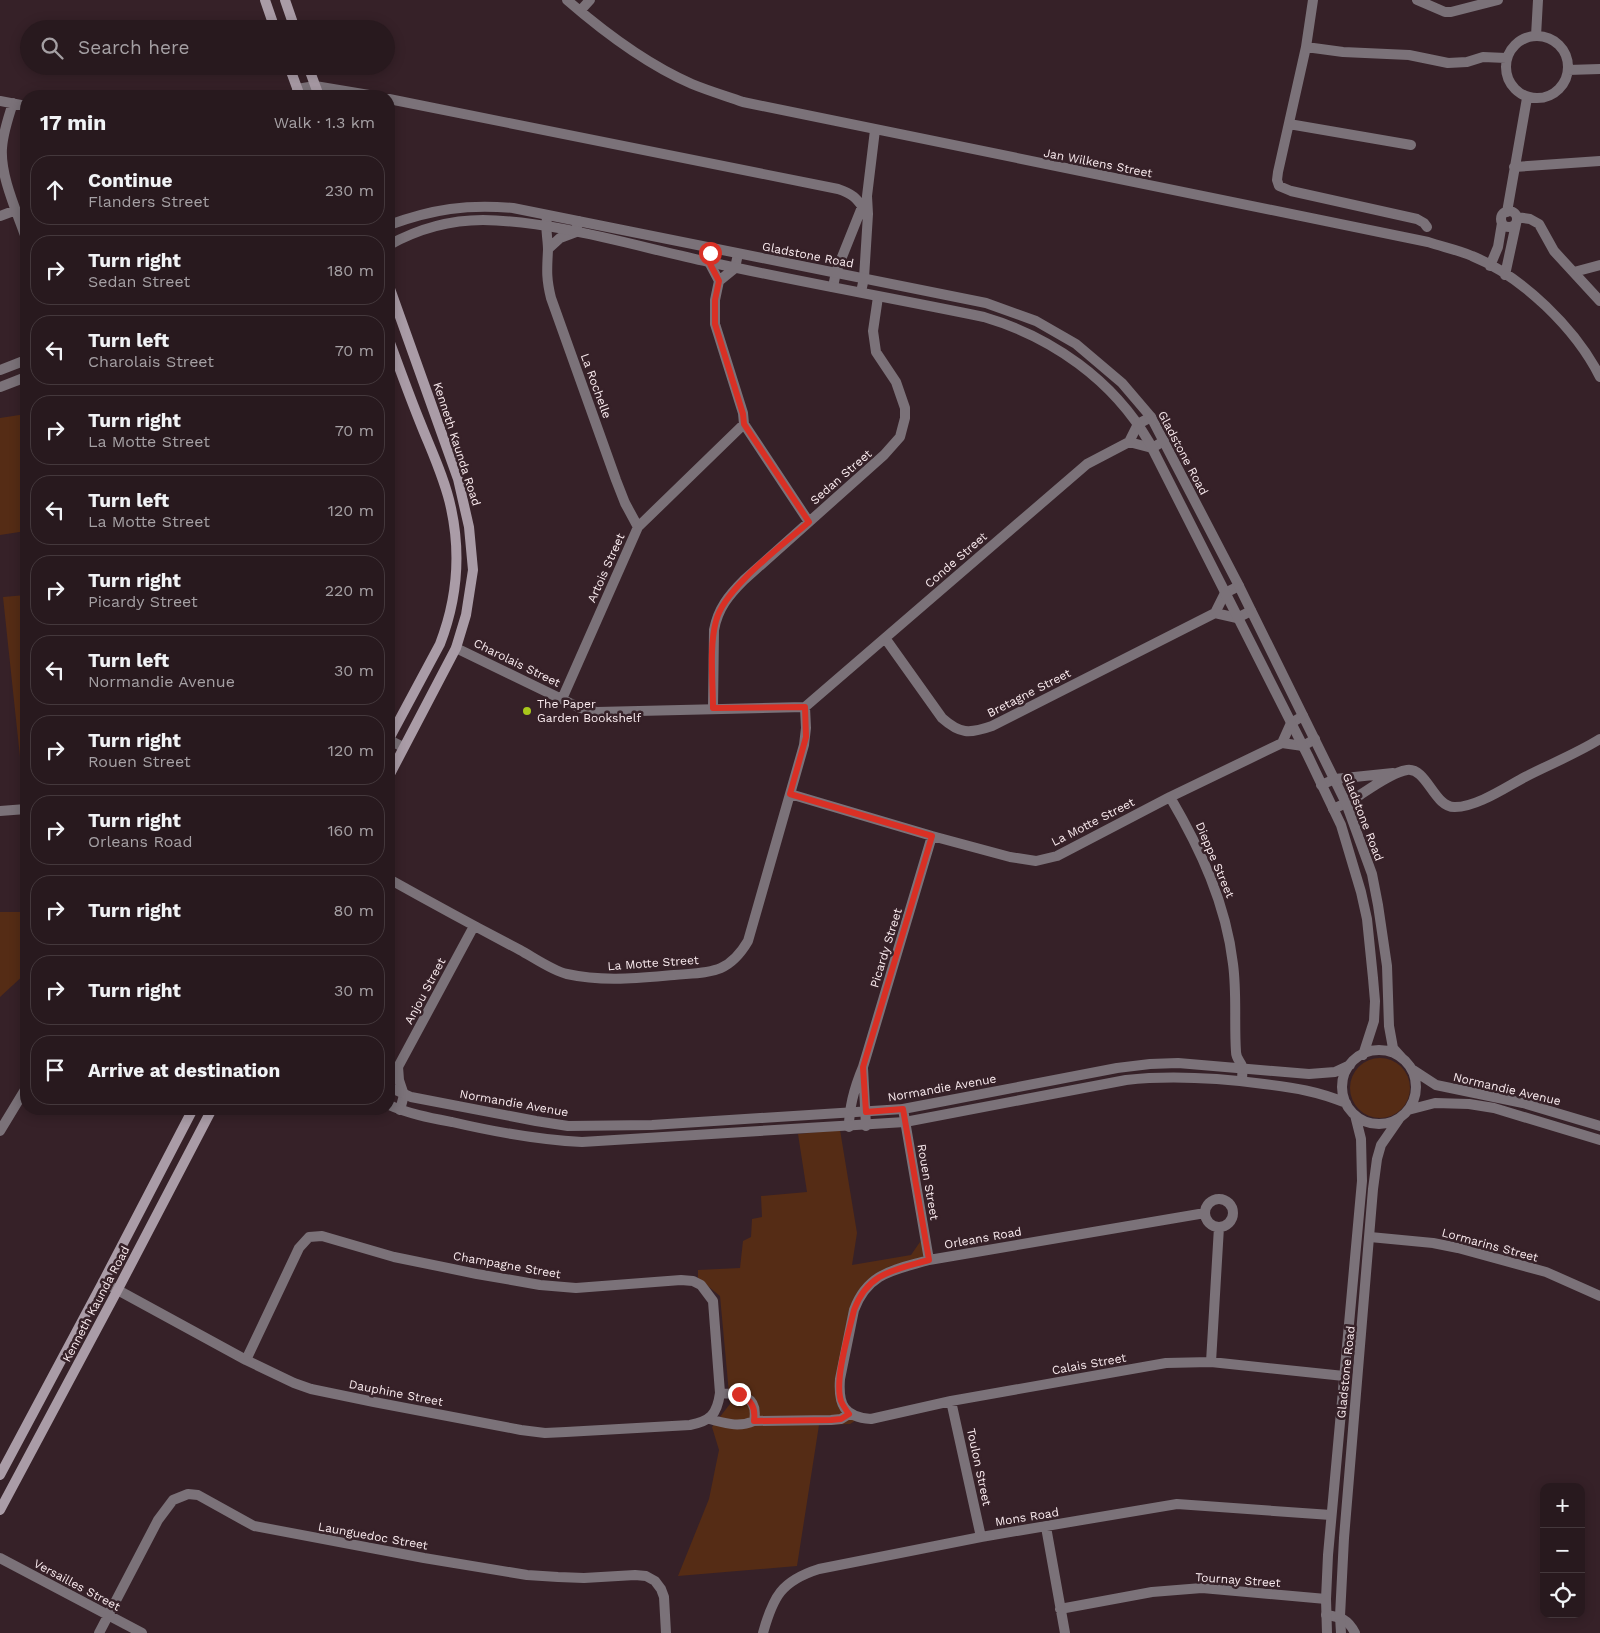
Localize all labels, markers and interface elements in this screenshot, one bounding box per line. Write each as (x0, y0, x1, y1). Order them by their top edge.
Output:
search box (20, 20, 395, 75)
icon: search (38, 34, 66, 62)
text: Search here (78, 36, 189, 59)
text: 17 min (40, 110, 106, 135)
text: Walk · 1.3 km (274, 113, 375, 132)
street label: Jan Wilkens Street (1042, 146, 1154, 180)
text: Continue (88, 169, 172, 192)
icon: ahead (41, 176, 69, 204)
text: 230 m (325, 181, 374, 200)
text: Flanders Street (88, 192, 209, 211)
street label: Gladstone Road (761, 239, 855, 271)
route start (699, 242, 722, 265)
text: Turn right (88, 249, 181, 272)
icon: right (41, 256, 69, 284)
text: 180 m (327, 261, 374, 280)
text: Sedan Street (88, 272, 190, 291)
text: Turn left (88, 329, 169, 352)
icon: left (41, 336, 69, 364)
text: 70 m (335, 341, 374, 360)
text: Charolais Street (88, 352, 214, 371)
street label: La Rochelle (578, 352, 614, 420)
street label: Kenneth Kaunda Road (430, 380, 484, 508)
text: Turn right (88, 409, 181, 432)
street label: Gladstone Road (1155, 409, 1211, 497)
icon: right (41, 416, 69, 444)
text: 70 m (335, 421, 374, 440)
text: La Motte Street (88, 432, 210, 451)
street label: Sedan Street (808, 447, 874, 507)
text: Turn left (88, 489, 169, 512)
icon: left (41, 496, 69, 524)
text: 120 m (328, 501, 374, 520)
text: La Motte Street (88, 512, 210, 531)
street label: Conde Street (922, 529, 990, 591)
street label: Artois Street (584, 531, 628, 605)
text: Turn right (88, 569, 181, 592)
icon: right (41, 576, 69, 604)
text: 220 m (325, 581, 374, 600)
text: Picardy Street (88, 592, 198, 611)
street label: Charolais Street (471, 636, 563, 690)
text: Turn left (88, 649, 169, 672)
icon: left (41, 656, 69, 684)
text: 30 m (334, 661, 374, 680)
street label: Bretagne Street (985, 666, 1073, 720)
text: Normandie Avenue (88, 672, 235, 691)
place label: The Paper Garden Bookshelf (537, 697, 641, 725)
marker: The Paper Garden Bookshelf (521, 705, 533, 717)
text: Turn right (88, 729, 181, 752)
icon: right (41, 736, 69, 764)
text: 120 m (328, 741, 374, 760)
text: Rouen Street (88, 752, 191, 771)
street label: Gladstone Road (1340, 771, 1386, 863)
street label: La Motte Street (1049, 795, 1137, 849)
text: Turn right (88, 809, 181, 832)
icon: right (41, 816, 69, 844)
street label: Dieppe Street (1193, 820, 1237, 900)
text: 160 m (327, 821, 374, 840)
text: Orleans Road (88, 832, 192, 851)
icon: right (41, 896, 69, 924)
text: Turn right (88, 899, 181, 922)
text: 80 m (333, 901, 374, 920)
street label: Picardy Street (867, 907, 905, 989)
street label: La Motte Street (607, 953, 699, 973)
street label: Anjou Street (402, 955, 448, 1027)
icon: right (41, 976, 69, 1004)
text: Turn right (88, 979, 181, 1002)
text: 30 m (334, 981, 374, 1000)
icon: arrive (41, 1056, 69, 1084)
text: Arrive at destination (88, 1059, 280, 1082)
street label: Normandie Avenue (1452, 1070, 1562, 1108)
street label: Normandie Avenue (887, 1072, 998, 1104)
street label: Normandie Avenue (459, 1087, 570, 1119)
street label: Rouen Street (914, 1143, 942, 1221)
street label: Orleans Road (943, 1224, 1023, 1252)
street label: Lormarins Street (1440, 1225, 1540, 1265)
street label: Kenneth Kaunda Road (59, 1244, 133, 1364)
street label: Champagne Street (452, 1249, 562, 1281)
street label: Gladstone Road (1334, 1325, 1358, 1419)
street label: Calais Street (1051, 1351, 1127, 1377)
street label: Dauphine Street (348, 1377, 444, 1409)
route end (728, 1383, 751, 1406)
street label: Toulon Street (964, 1427, 994, 1507)
map controls (1540, 1483, 1585, 1618)
button: + (1540, 1483, 1585, 1528)
street label: Mons Road (994, 1505, 1060, 1529)
street label: Launguedoc Street (317, 1519, 429, 1553)
button: − (1540, 1528, 1585, 1573)
street label: Versailles Street (31, 1556, 123, 1614)
street label: Tournay Street (1195, 1570, 1281, 1590)
button: locate (1540, 1573, 1585, 1618)

